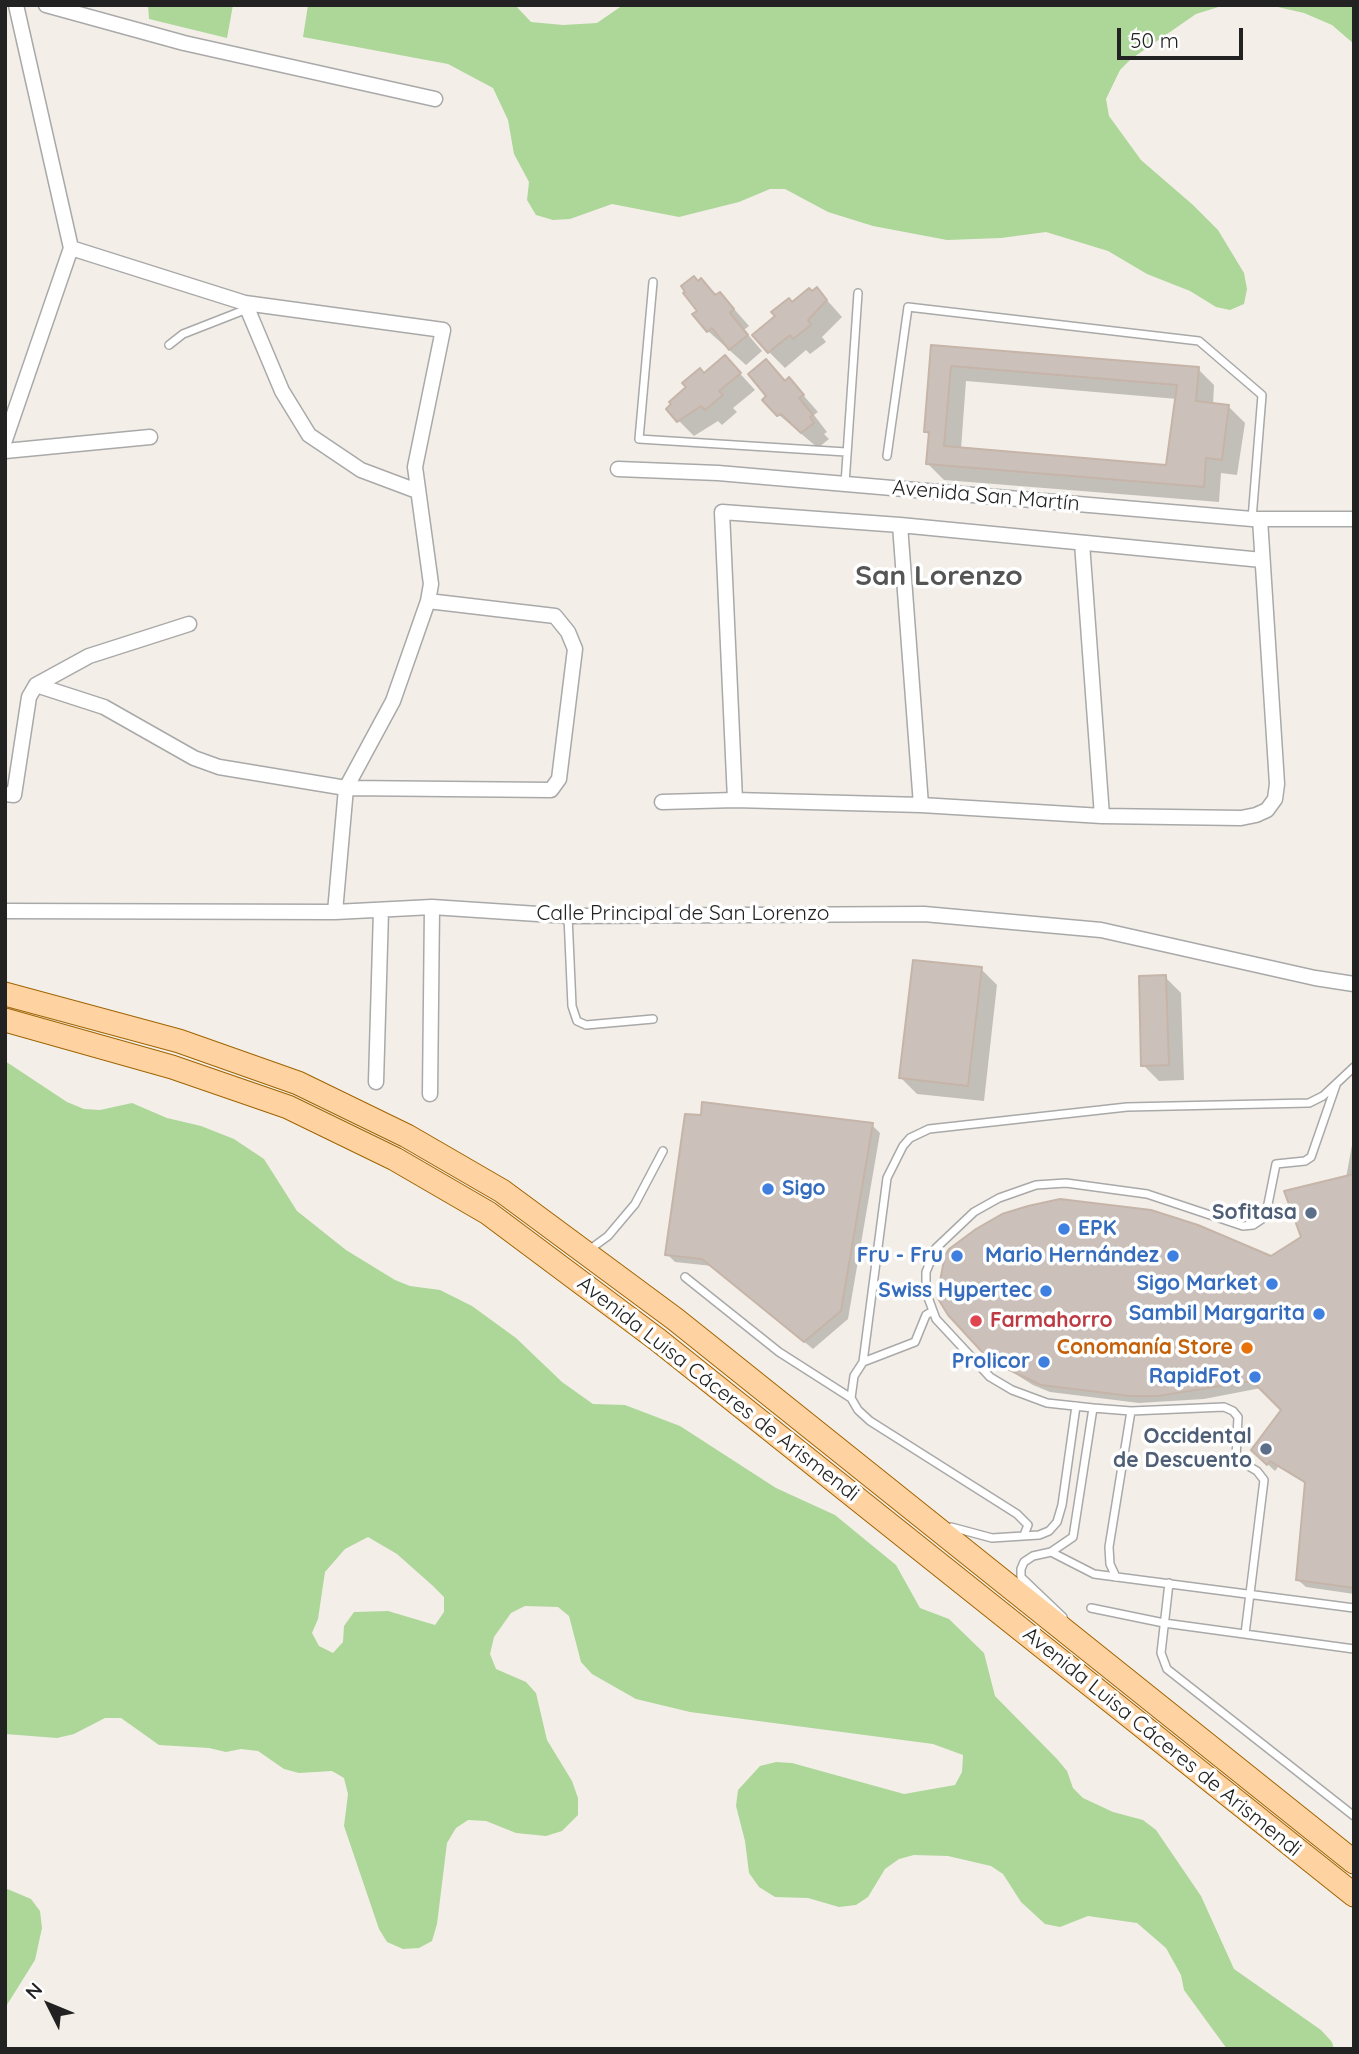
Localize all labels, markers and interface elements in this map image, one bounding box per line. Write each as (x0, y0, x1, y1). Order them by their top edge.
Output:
scale bar (1121, 14, 1247, 58)
text: 50 m (1130, 27, 1179, 53)
street label: Avenida San Martín (891, 475, 1081, 517)
district label: San Lorenzo (855, 560, 1023, 594)
street label: Calle Principal de San Lorenzo (537, 901, 829, 927)
place label: Sigo (782, 1176, 826, 1202)
marker: Sigo (760, 1181, 776, 1197)
place label: Sofitasa (1212, 1200, 1297, 1226)
marker: Sofitasa (1303, 1205, 1319, 1221)
place label: EPK (1078, 1216, 1116, 1242)
marker: EPK (1056, 1221, 1072, 1237)
place label: Fru - Fru (857, 1243, 943, 1269)
place label: Mario Hernández (985, 1243, 1159, 1269)
marker: Fru - Fru (949, 1248, 965, 1264)
marker: Mario Hernández (1165, 1248, 1181, 1264)
street label: Avenida Luisa Cáceres de Arismendi (572, 1271, 864, 1507)
place label: Sigo Market (1137, 1271, 1258, 1297)
marker: Sigo Market (1264, 1276, 1280, 1292)
place label: Swiss Hypertec (878, 1278, 1032, 1304)
marker: Swiss Hypertec (1038, 1283, 1054, 1299)
place label: Sambil Margarita (1129, 1301, 1305, 1327)
marker: Sambil Margarita (1311, 1306, 1327, 1322)
place label: Farmahorro (990, 1308, 1113, 1334)
marker: Farmahorro (968, 1313, 984, 1329)
place label: Conomanía Store (1057, 1335, 1233, 1361)
marker: Conomanía Store (1239, 1340, 1255, 1356)
place label: Prolicor (952, 1349, 1030, 1375)
marker: Prolicor (1036, 1354, 1052, 1370)
place label: RapidFot (1149, 1364, 1241, 1390)
marker: RapidFot (1247, 1369, 1263, 1385)
place label: Occidental de Descuento (1113, 1424, 1252, 1474)
marker: Occidental de Descuento (1258, 1441, 1274, 1457)
street label: Avenida Luisa Cáceres de Arismendi (1018, 1622, 1306, 1862)
north arrow (14, 1970, 84, 2040)
text: N (20, 1977, 47, 2004)

